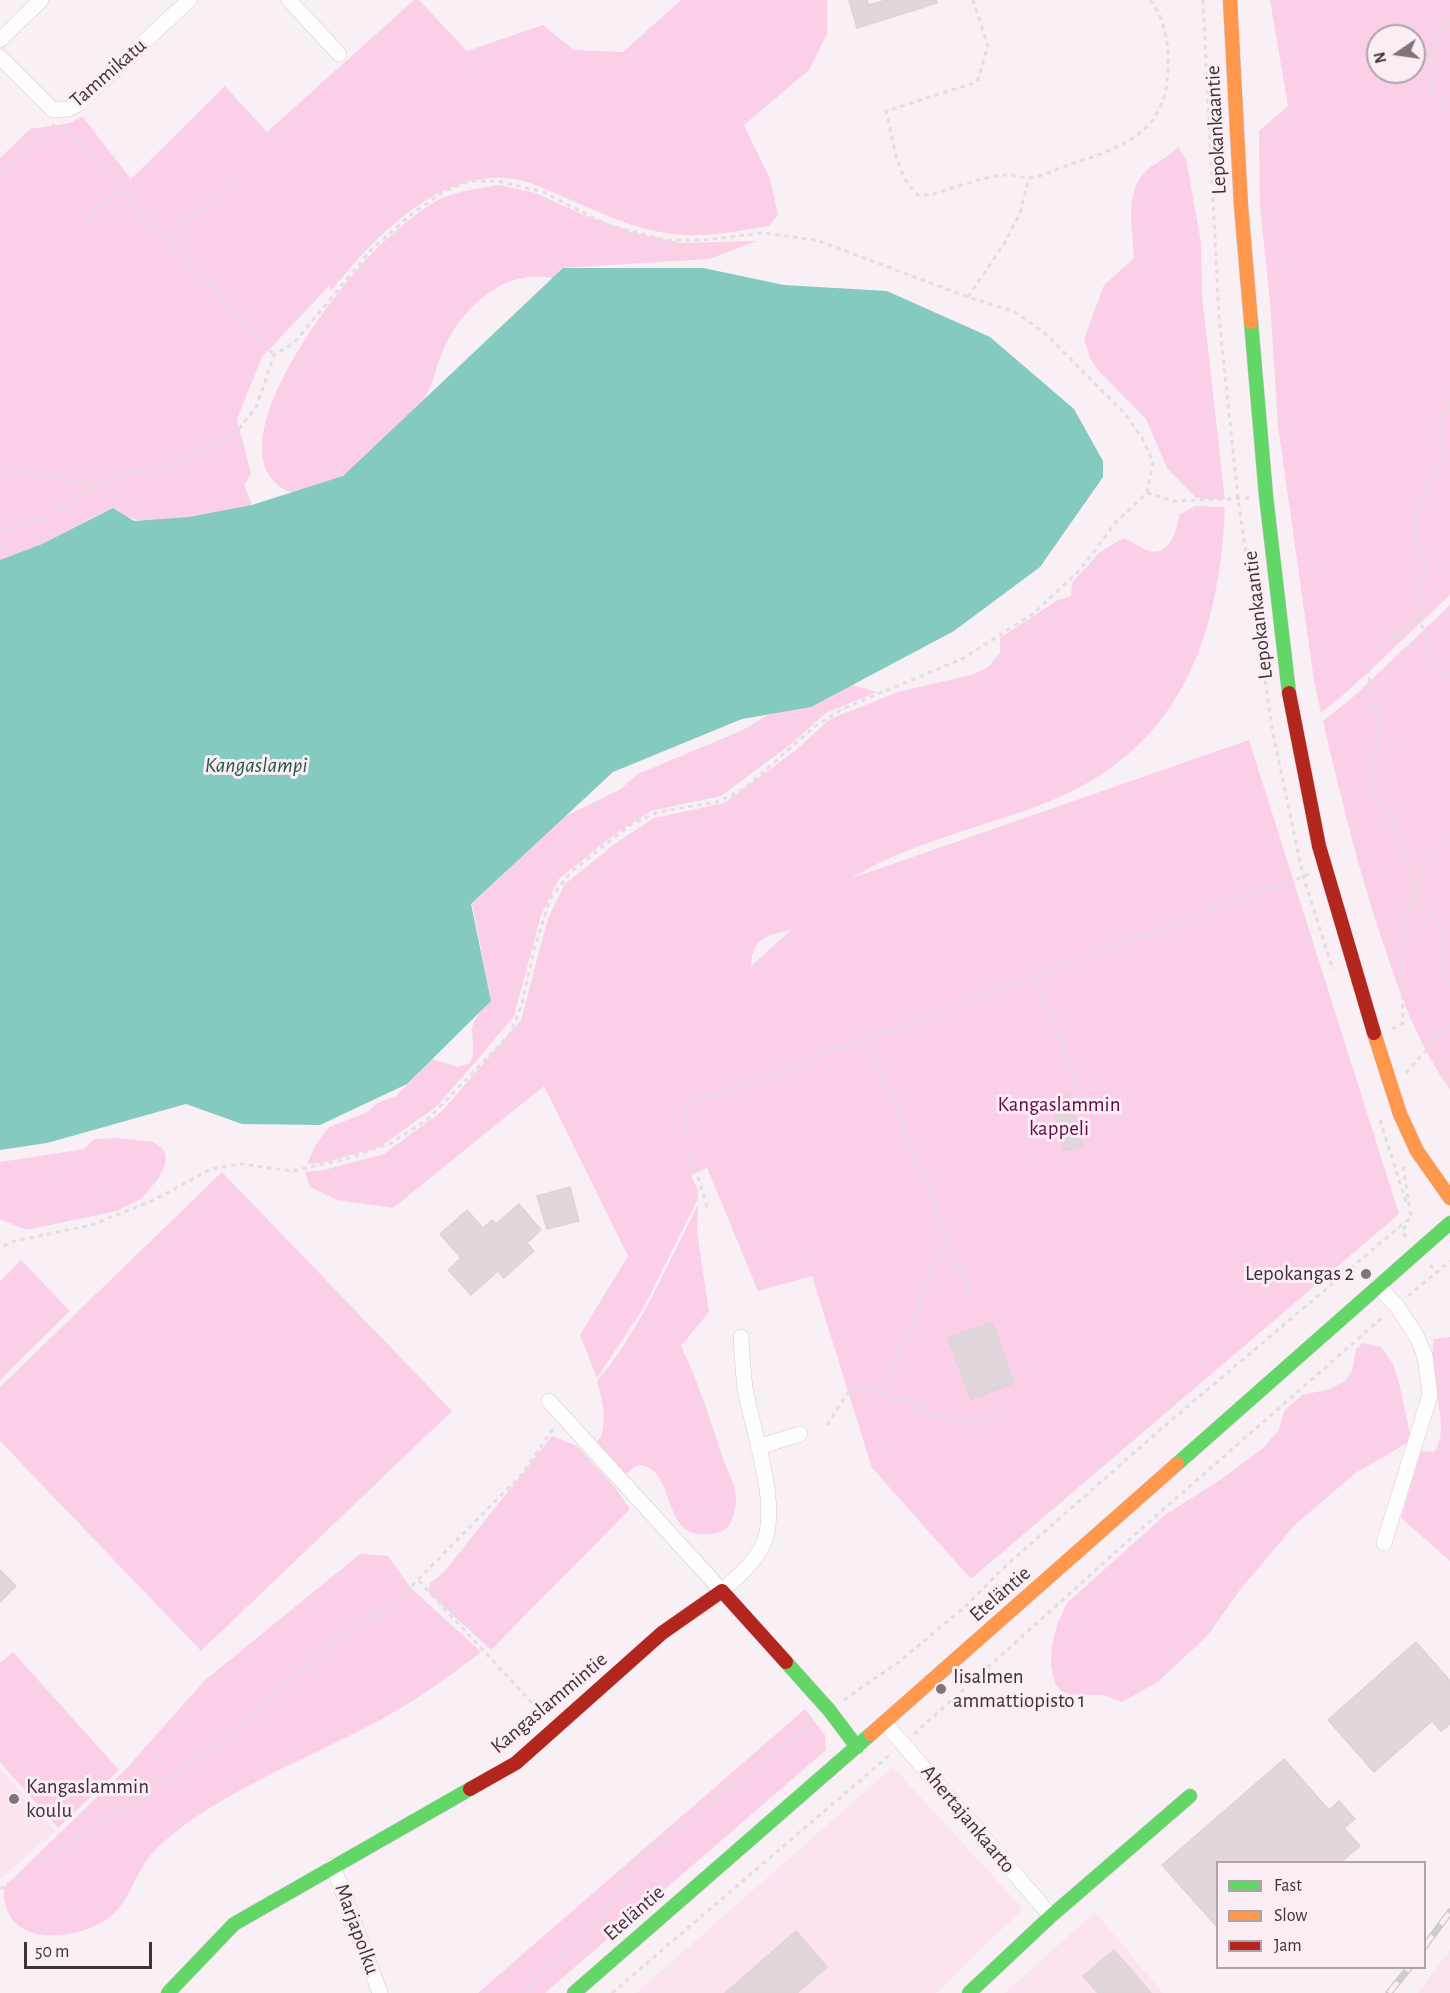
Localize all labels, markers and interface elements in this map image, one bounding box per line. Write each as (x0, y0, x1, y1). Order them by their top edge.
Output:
north arrow (1366, 24, 1426, 84)
street label: Tammikatu (65, 33, 151, 113)
text: N (1371, 50, 1389, 65)
street label: Lepokankaantie (1200, 65, 1232, 195)
street label: Lepokankaantie (1238, 549, 1278, 681)
water label: Kangaslampi (205, 752, 307, 778)
park label: Kangaslammin kappeli (997, 1092, 1121, 1142)
place label: Lepokangas 2 (1245, 1261, 1354, 1287)
marker: Lepokangas 2 (1359, 1267, 1373, 1281)
street label: Eteläntie (964, 1561, 1036, 1627)
street label: Kangaslammintie (486, 1647, 612, 1759)
place label: Iisalmen ammattiopisto 1 (953, 1664, 1085, 1714)
marker: Iisalmen ammattiopisto 1 (934, 1682, 948, 1696)
street label: Ahertajankaarto (915, 1760, 1021, 1878)
place label: Kangaslammin koulu (26, 1774, 149, 1824)
marker: Kangaslammin koulu (7, 1792, 21, 1806)
legend (1216, 1861, 1426, 1969)
text: Fast (1274, 1877, 1302, 1895)
street label: Marjapolku (329, 1880, 385, 1978)
street label: Eteläntie (598, 1880, 670, 1946)
text: Slow (1274, 1907, 1307, 1925)
scale bar (27, 1930, 154, 1968)
text: Jam (1274, 1937, 1302, 1955)
text: 50 m (35, 1943, 69, 1961)

